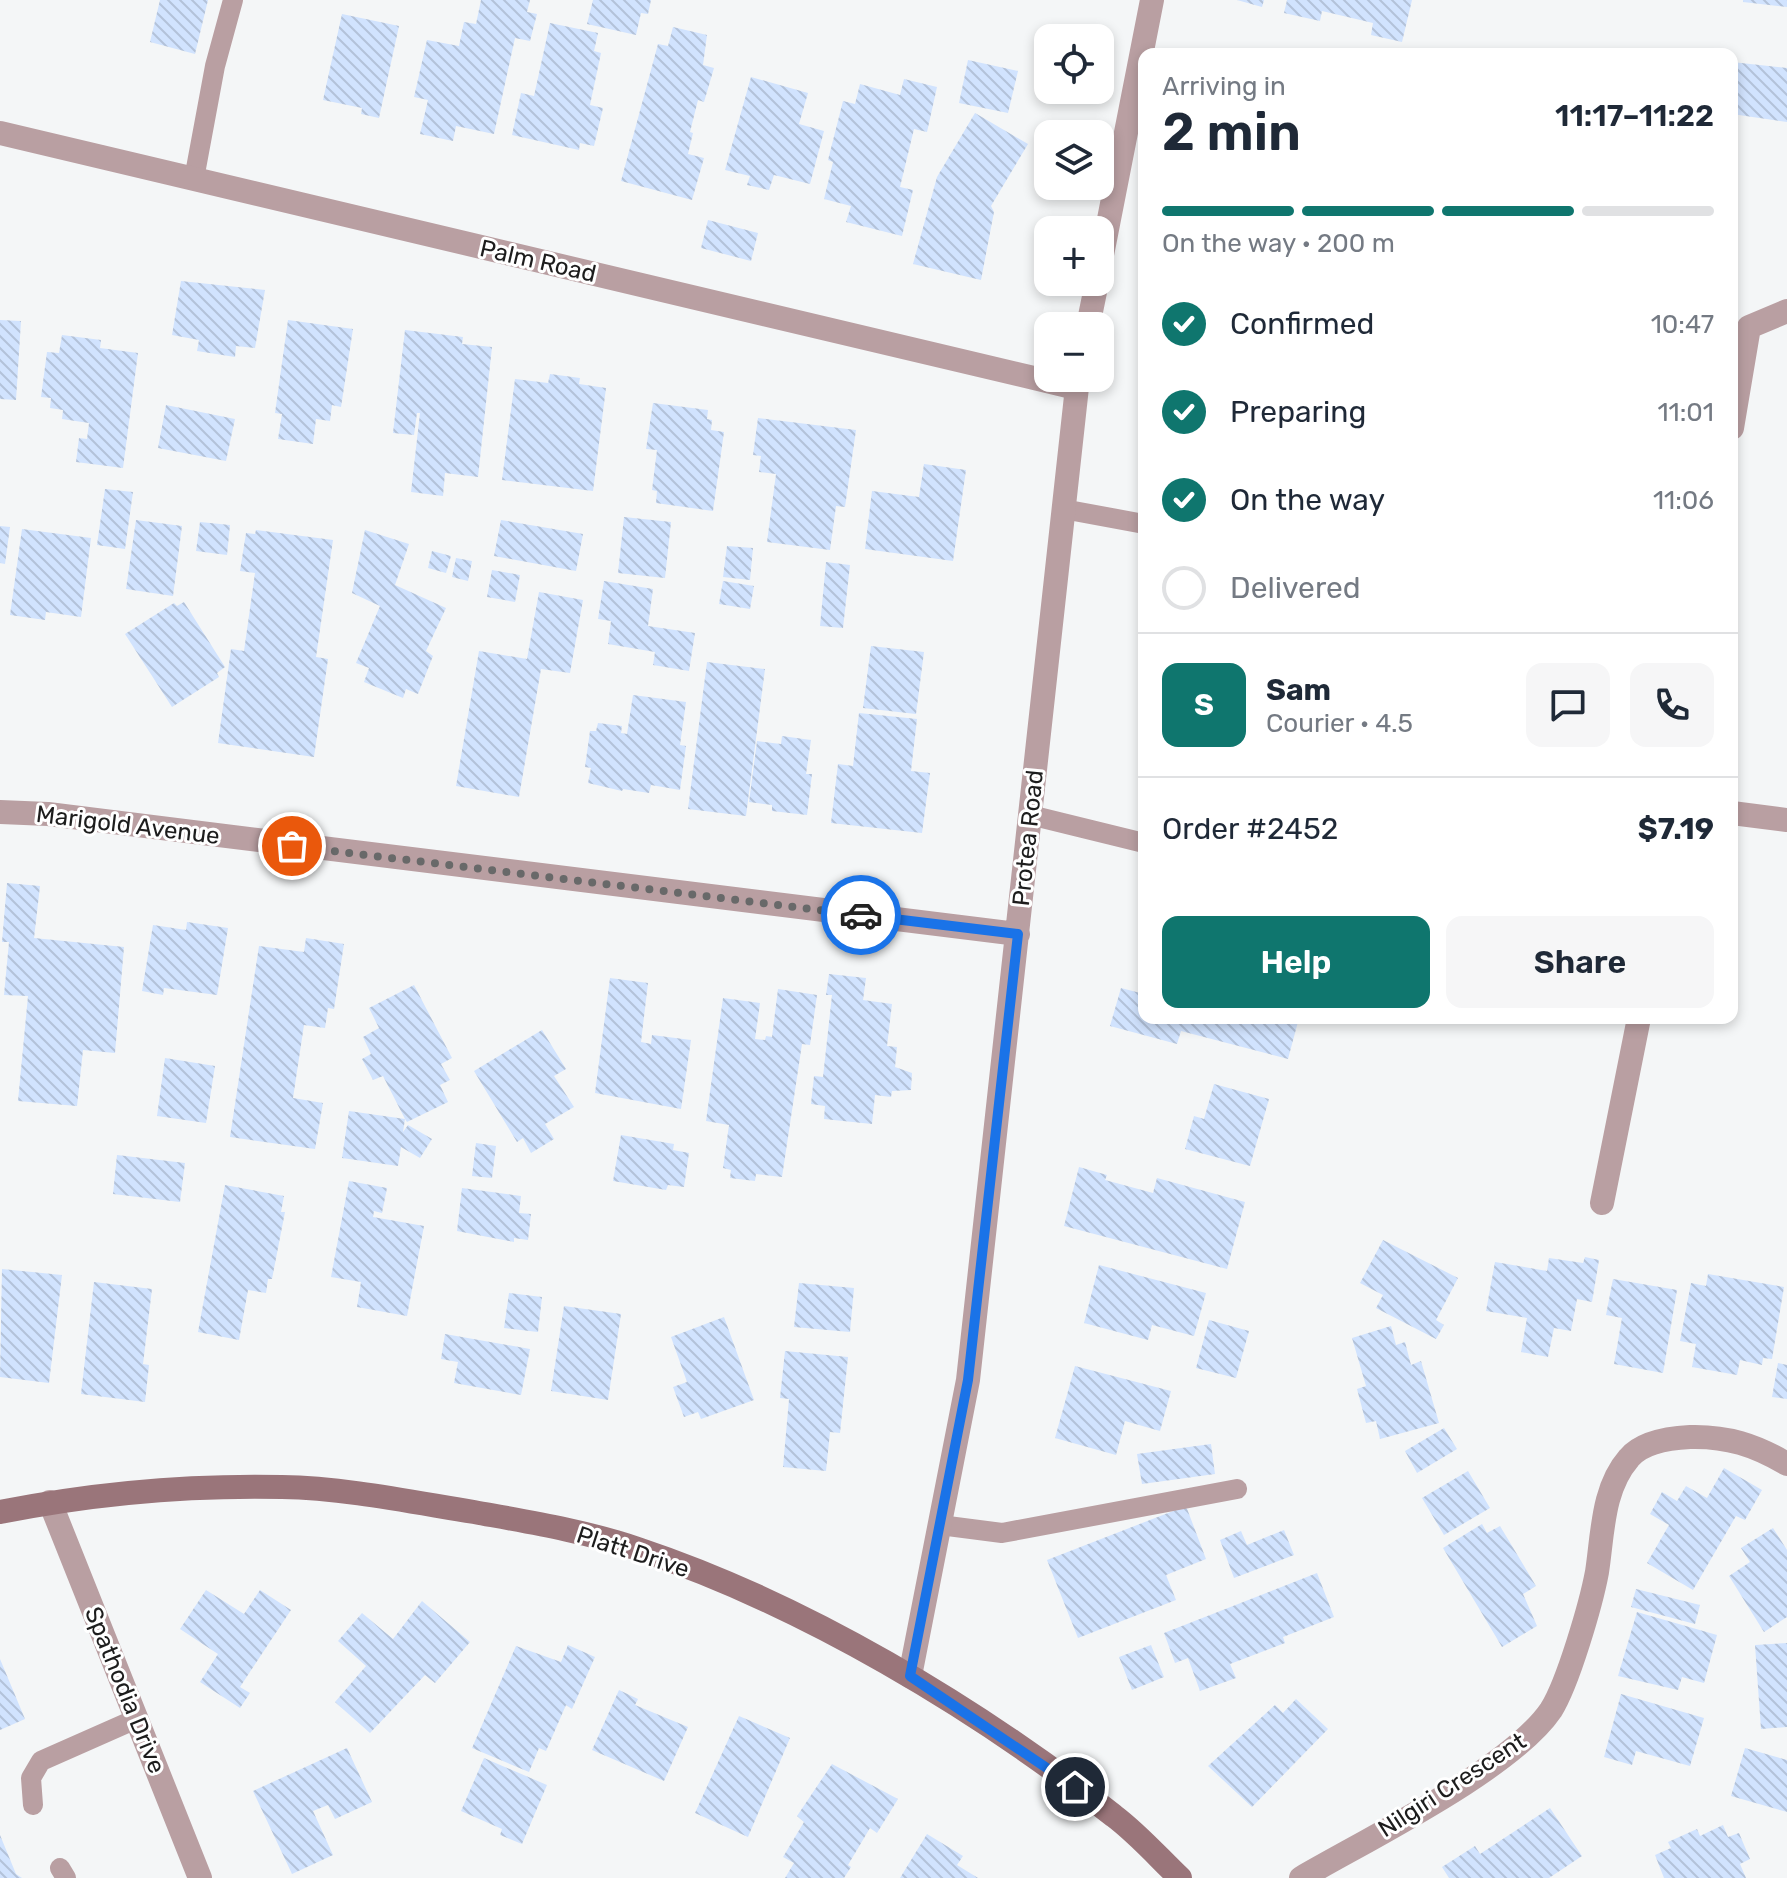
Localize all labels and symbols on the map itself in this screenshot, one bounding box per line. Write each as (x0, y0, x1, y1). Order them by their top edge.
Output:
street label: Palm Road (477, 234, 599, 288)
street label: Protea Road (1007, 769, 1049, 907)
street label: Marigold Avenue (35, 800, 221, 850)
pin (258, 812, 326, 880)
courier (821, 875, 901, 955)
street label: Platt Drive (573, 1521, 693, 1583)
street label: Spathodia Drive (79, 1603, 171, 1777)
street label: Nilgiri Crescent (1373, 1727, 1531, 1843)
pin (1041, 1753, 1109, 1821)

